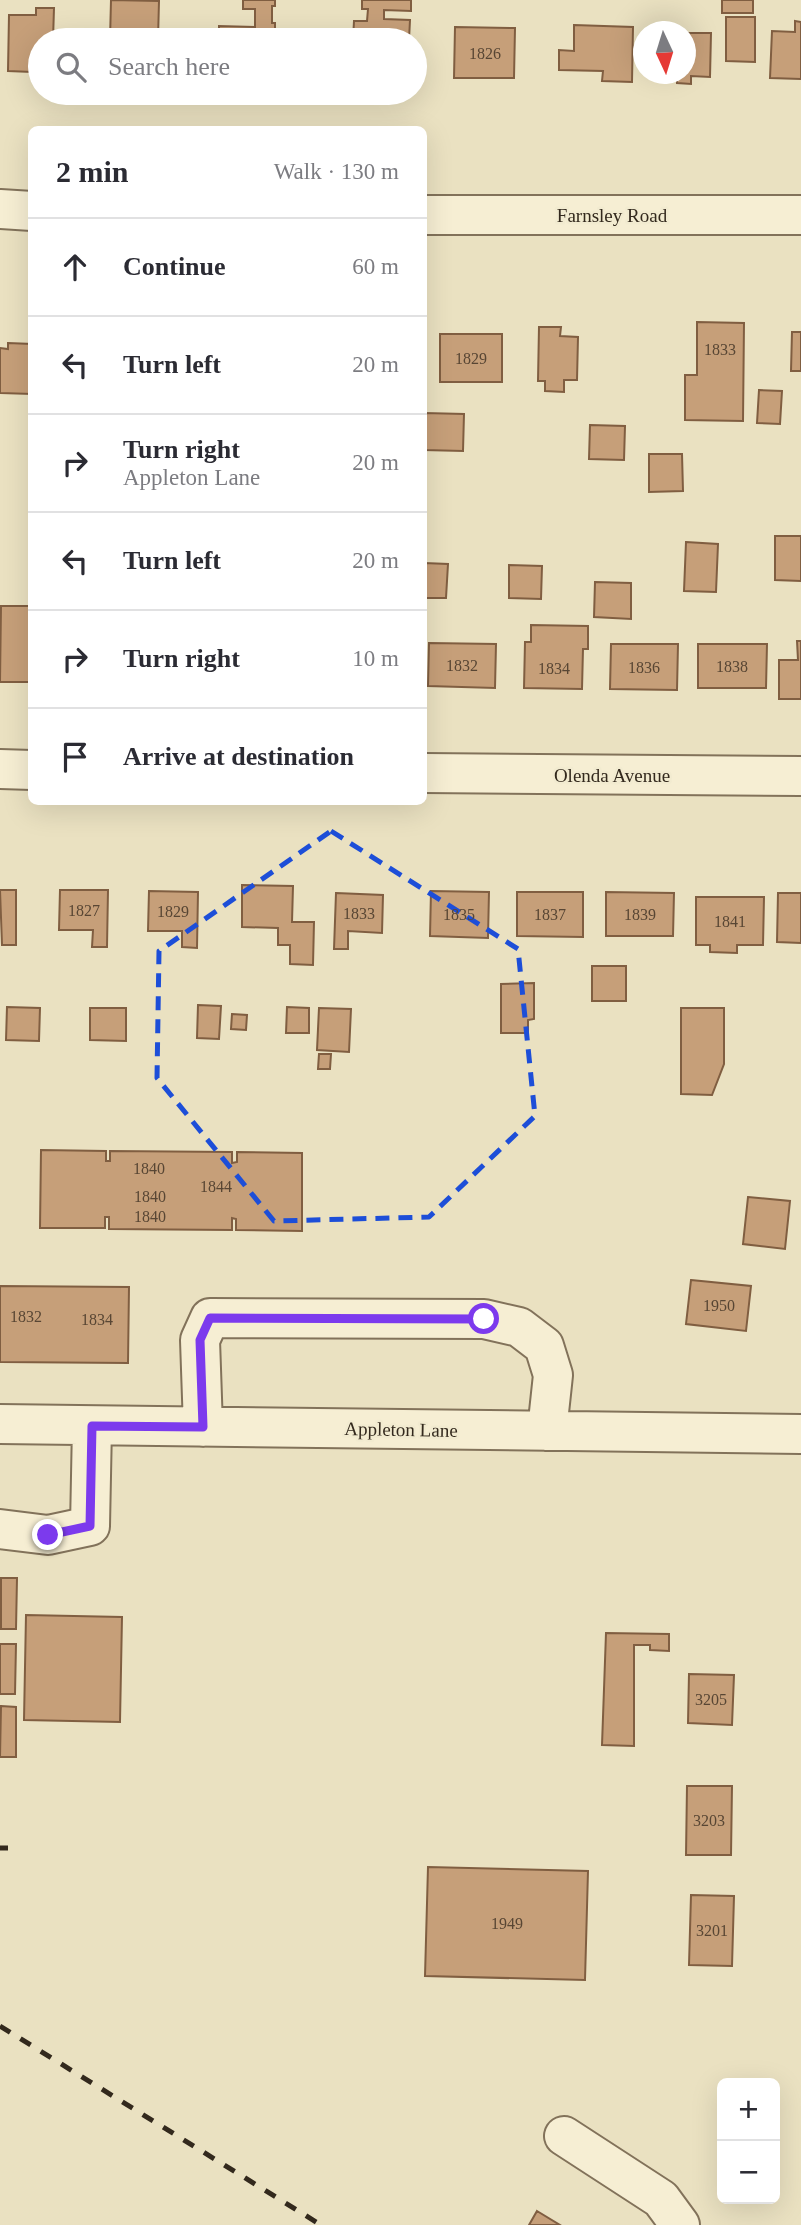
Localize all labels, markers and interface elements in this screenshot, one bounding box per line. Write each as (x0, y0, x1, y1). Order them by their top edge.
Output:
north arrow (633, 21, 696, 84)
search box (28, 28, 427, 105)
house number: 1826 (469, 45, 501, 62)
icon: search (52, 48, 90, 86)
text: Search here (108, 52, 230, 81)
text: 2 min (56, 155, 129, 188)
text: Walk · 130 m (274, 159, 399, 184)
street label: Farnsley Road (557, 205, 668, 226)
icon: ahead (56, 248, 94, 286)
text: Continue (123, 252, 226, 281)
text: 60 m (352, 254, 399, 279)
house number: 1833 (704, 341, 736, 358)
icon: left (56, 346, 94, 384)
text: Turn left (123, 350, 221, 379)
house number: 1829 (455, 350, 487, 367)
text: 20 m (352, 352, 399, 377)
text: Turn right (123, 435, 240, 464)
icon: right (56, 444, 94, 482)
text: 20 m (352, 450, 399, 475)
text: Appleton Lane (123, 465, 260, 490)
icon: left (56, 542, 94, 580)
text: Turn left (123, 546, 221, 575)
text: 20 m (352, 548, 399, 573)
icon: right (56, 640, 94, 678)
text: Turn right (123, 644, 240, 673)
text: 10 m (352, 646, 399, 671)
house number: 1832 (446, 657, 478, 674)
house number: 1838 (716, 658, 748, 675)
house number: 1836 (628, 659, 660, 676)
house number: 1834 (538, 660, 570, 677)
icon: arrive (56, 738, 94, 776)
text: Arrive at destination (123, 742, 354, 771)
street label: Olenda Avenue (554, 765, 670, 786)
house number: 1827 (68, 902, 100, 919)
house number: 1829 (157, 903, 189, 920)
house number: 1833 (343, 905, 375, 922)
house number: 1835 (443, 906, 475, 923)
house number: 1837 (534, 906, 566, 923)
house number: 1839 (624, 906, 656, 923)
house number: 1841 (714, 913, 746, 930)
house number: 1840 (133, 1160, 165, 1177)
house number: 1844 (200, 1178, 232, 1195)
house number: 1840 (134, 1188, 166, 1205)
house number: 1840 (134, 1208, 166, 1225)
house number: 1950 (703, 1297, 735, 1314)
route start (468, 1303, 499, 1334)
house number: 1832 (10, 1308, 42, 1325)
house number: 1834 (81, 1311, 113, 1328)
street label: Appleton Lane (344, 1418, 458, 1441)
route end (32, 1519, 63, 1550)
house number: 3205 (695, 1691, 727, 1708)
house number: 3203 (693, 1812, 725, 1829)
house number: 1949 (491, 1915, 523, 1932)
house number: 3201 (696, 1922, 728, 1939)
map controls (717, 2078, 780, 2204)
button: + (717, 2078, 780, 2141)
button: − (717, 2141, 780, 2204)

